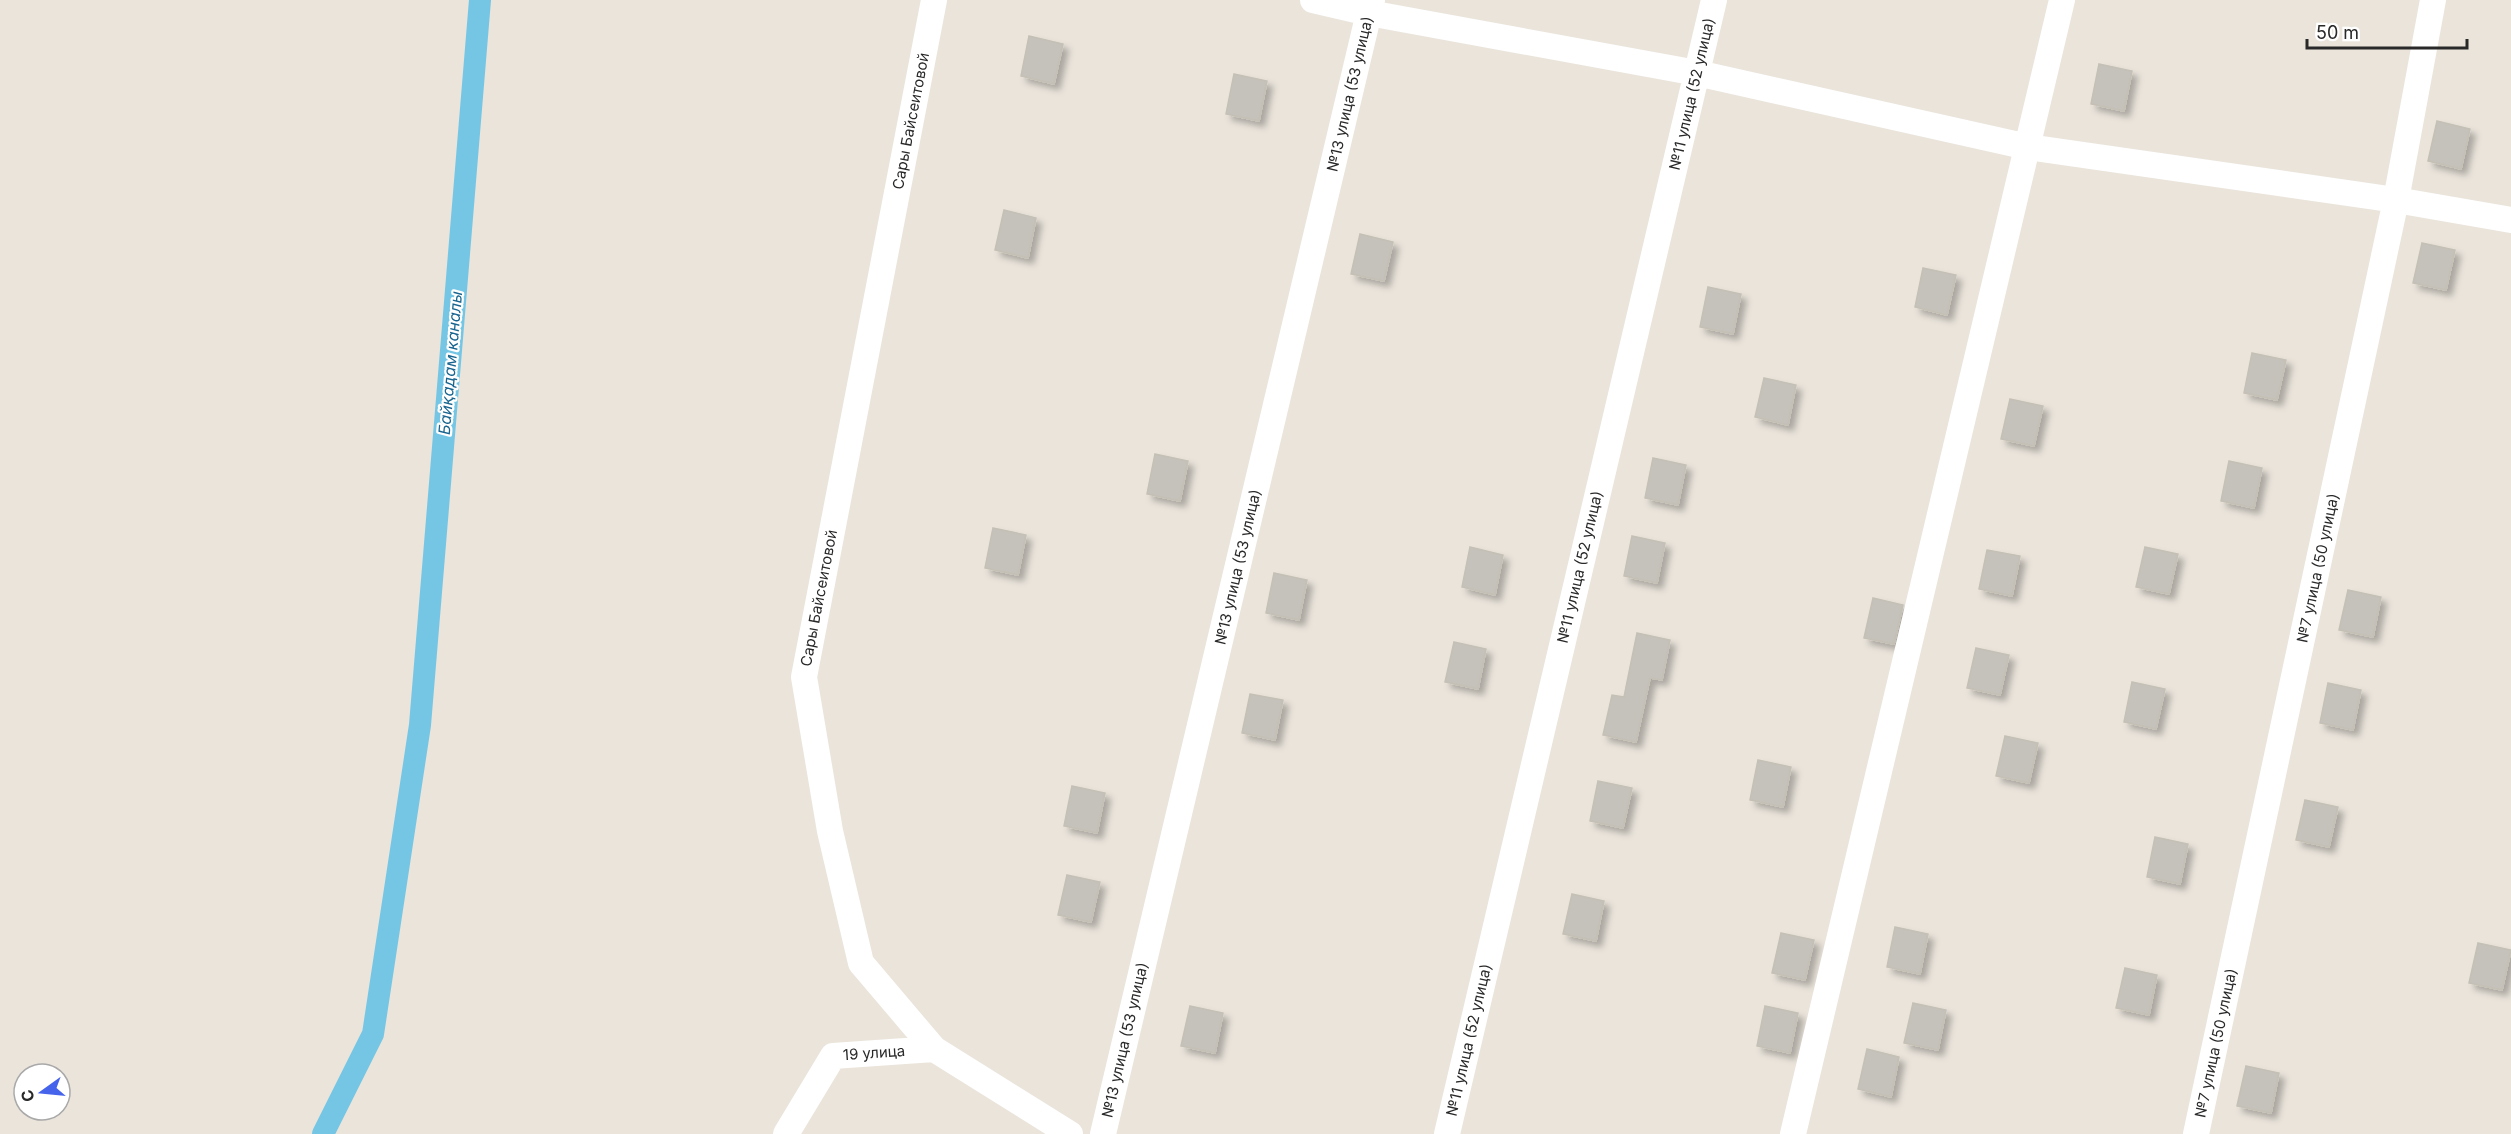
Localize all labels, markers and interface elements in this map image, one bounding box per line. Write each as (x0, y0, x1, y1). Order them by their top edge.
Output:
scale bar (2307, 12, 2468, 50)
street label: №13 улица (53 улица) (1322, 14, 1377, 173)
street label: №11 улица (52 улица) (1665, 16, 1718, 172)
text: 50 m (2316, 22, 2359, 43)
street label: Сары Байсеитовой (888, 51, 933, 191)
water label: Байқадам каналы (434, 290, 466, 436)
street label: №13 улица (53 улица) (1210, 487, 1265, 646)
street label: №11 улица (52 улица) (1553, 489, 1606, 645)
street label: №7 улица (50 улица) (2292, 491, 2343, 644)
street label: Сары Байсеитовой (796, 528, 841, 668)
street label: №13 улица (53 улица) (1097, 960, 1152, 1119)
street label: №11 улица (52 улица) (1442, 962, 1495, 1118)
street label: №7 улица (50 улица) (2190, 966, 2241, 1119)
street label: 19 улица (842, 1041, 906, 1064)
north arrow (12, 1062, 72, 1122)
text: С (16, 1087, 39, 1104)

